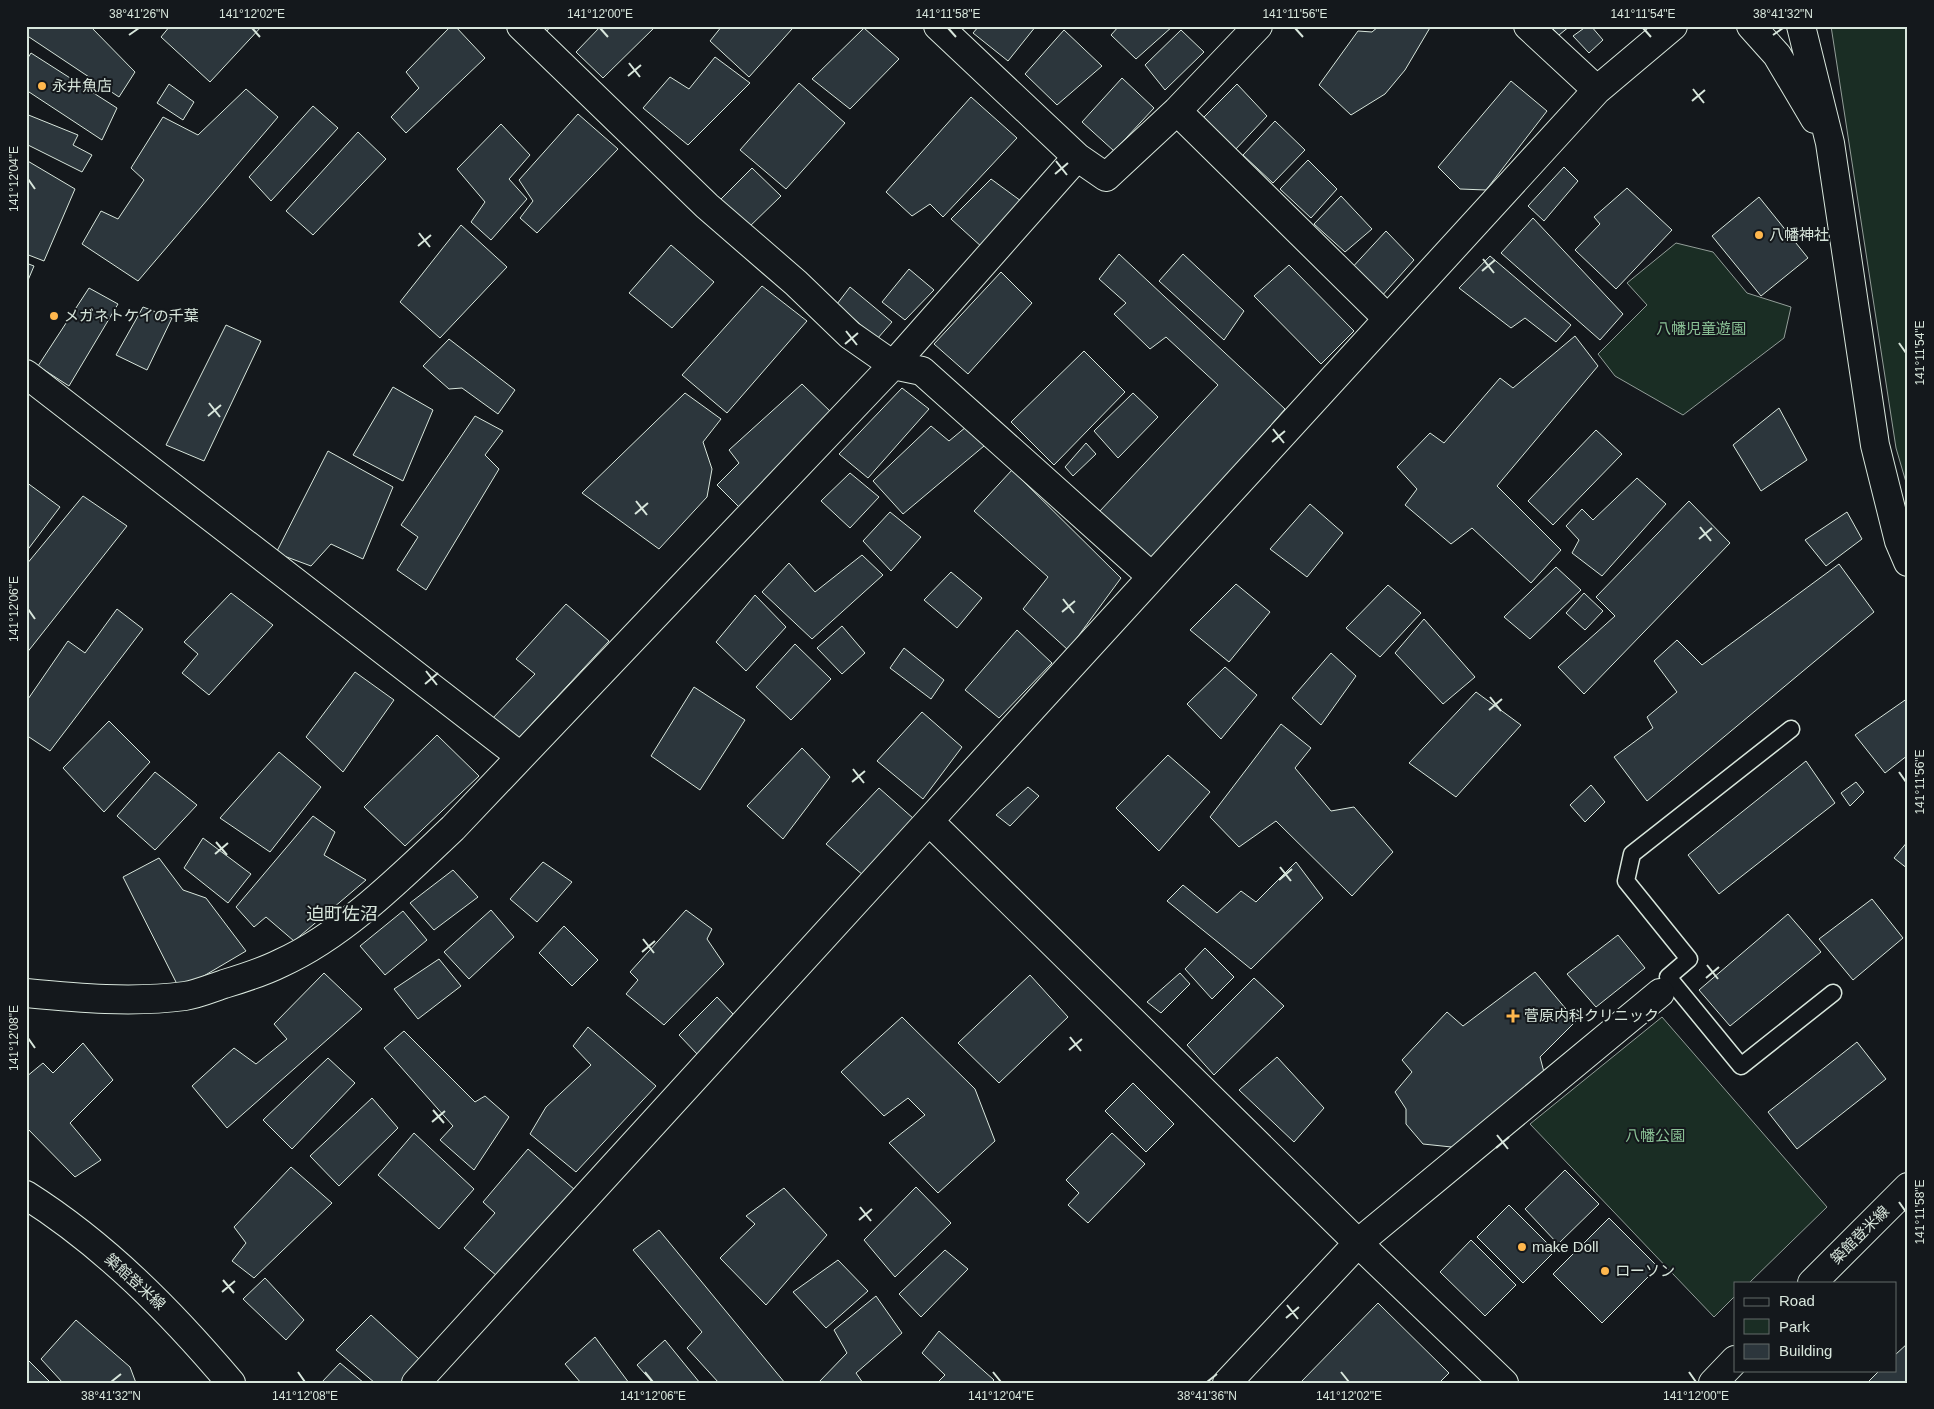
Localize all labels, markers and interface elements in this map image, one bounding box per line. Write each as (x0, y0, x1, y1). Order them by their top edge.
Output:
text: 38°41'26"N (109, 7, 169, 21)
text: 141°12'02"E (219, 7, 285, 21)
text: 141°12'00"E (567, 7, 633, 21)
text: 141°11'58"E (915, 7, 981, 21)
text: 141°11'56"E (1262, 7, 1328, 21)
text: 141°11'54"E (1610, 7, 1676, 21)
text: 38°41'32"N (1753, 7, 1813, 21)
place label: 永井魚店 (52, 77, 112, 94)
marker: 永井魚店 (36, 80, 48, 92)
text: 141°12'04"E (7, 146, 21, 212)
place label: 八幡神社 (1769, 226, 1829, 243)
marker: 八幡神社 (1753, 229, 1765, 241)
place label: メガネトケイの千葉 (64, 307, 199, 324)
marker: メガネトケイの千葉 (48, 310, 60, 322)
park label: 八幡児童遊園 (1656, 320, 1746, 337)
text: 141°11'54"E (1913, 320, 1927, 386)
text: 141°12'06"E (7, 576, 21, 642)
text: 141°11'56"E (1913, 749, 1927, 815)
district label: 迫町佐沼 (306, 904, 378, 924)
text: 141°12'08"E (7, 1005, 21, 1071)
place label: 菅原内科クリニック (1524, 1007, 1659, 1024)
marker: 菅原内科クリニック (1506, 1009, 1520, 1023)
park label: 八幡公園 (1625, 1127, 1685, 1144)
text: 141°11'58"E (1913, 1179, 1927, 1245)
street label: 築館登米線 (1827, 1202, 1892, 1267)
place label: make Doll (1532, 1238, 1599, 1255)
marker: make Doll (1516, 1241, 1528, 1253)
street label: 築館登米線 (102, 1250, 169, 1313)
place label: ローソン (1615, 1262, 1675, 1279)
marker: ローソン (1599, 1265, 1611, 1277)
legend (1734, 1282, 1896, 1372)
text: Road (1779, 1292, 1815, 1309)
text: Park (1779, 1318, 1810, 1335)
text: Building (1779, 1342, 1832, 1359)
text: 38°41'32"N (81, 1389, 141, 1403)
text: 141°12'08"E (272, 1389, 338, 1403)
text: 141°12'06"E (620, 1389, 686, 1403)
text: 141°12'04"E (968, 1389, 1034, 1403)
text: 38°41'36"N (1177, 1389, 1237, 1403)
text: 141°12'02"E (1316, 1389, 1382, 1403)
text: 141°12'00"E (1663, 1389, 1729, 1403)

